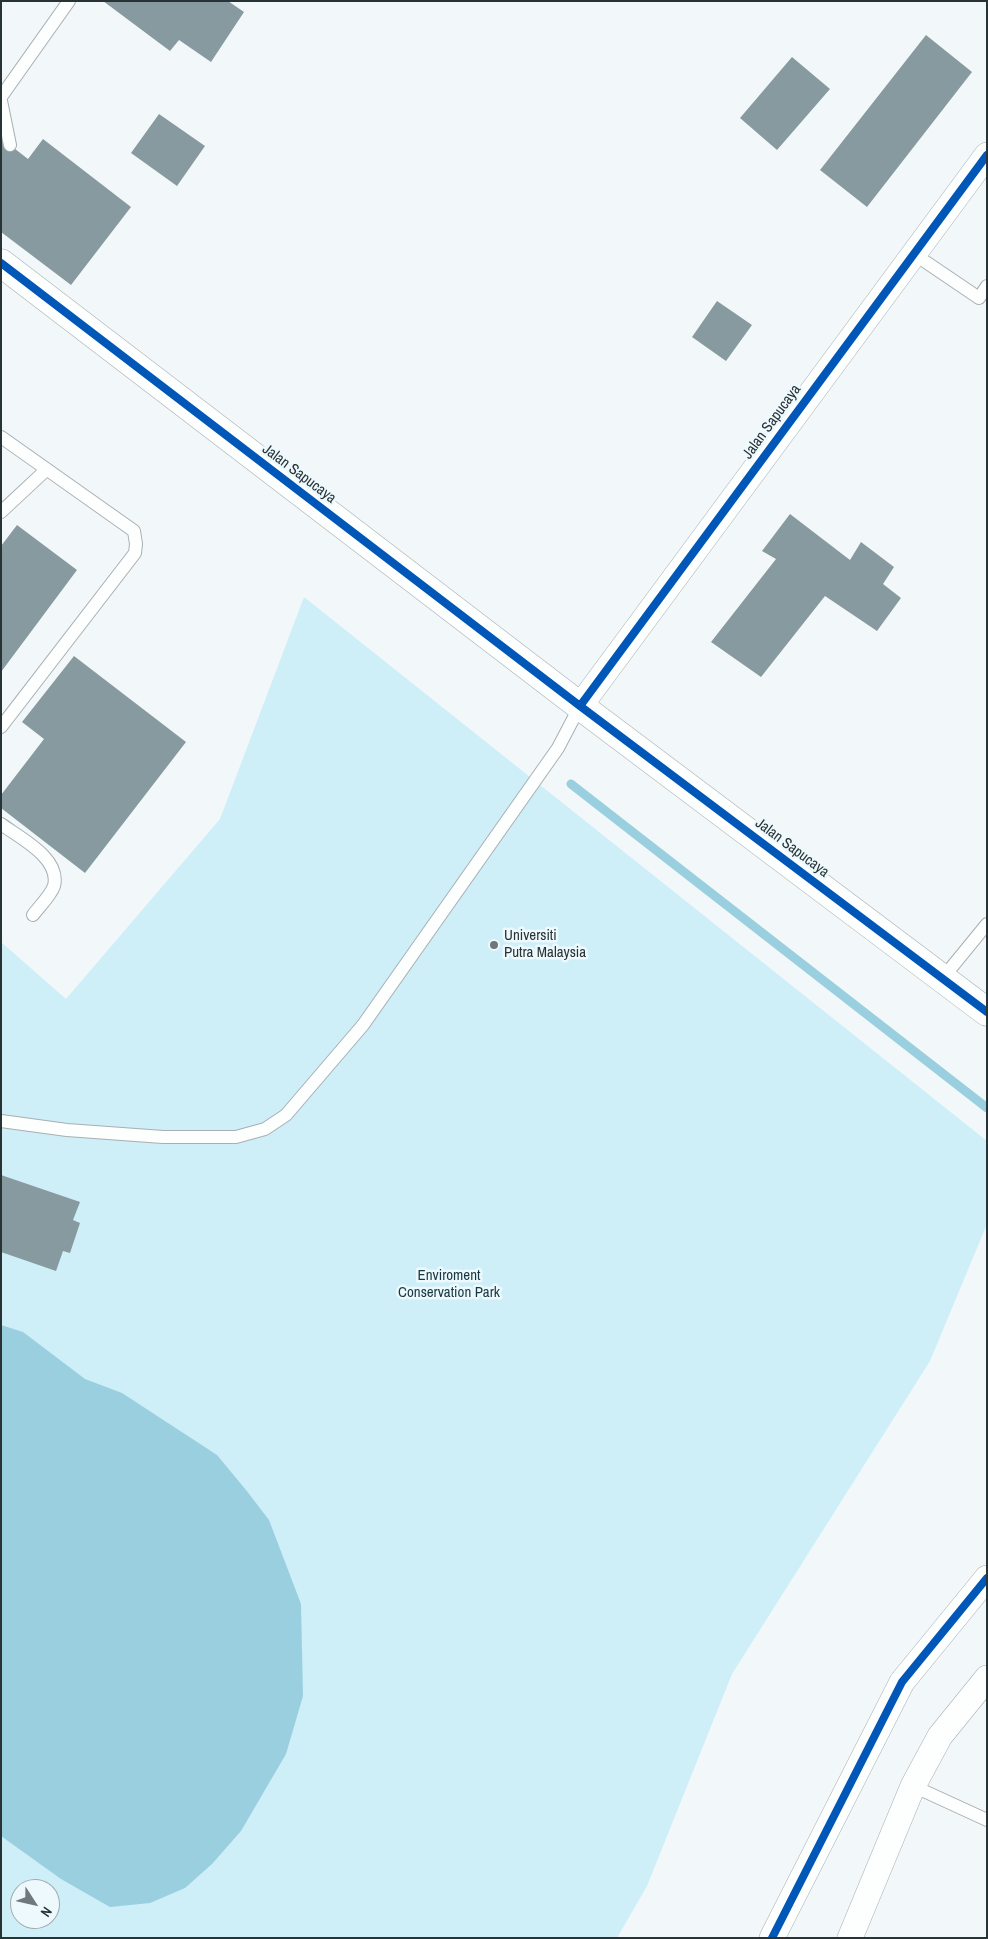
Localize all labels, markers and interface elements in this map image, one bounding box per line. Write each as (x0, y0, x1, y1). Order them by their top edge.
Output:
street label: Jalan Sapucaya (739, 381, 805, 463)
street label: Jalan Sapucaya (259, 440, 339, 508)
street label: Jalan Sapucaya (752, 814, 832, 882)
place label: Universiti Putra Malaysia (504, 927, 586, 962)
marker: Universiti Putra Malaysia (488, 939, 500, 951)
park label: Enviroment Conservation Park (398, 1267, 500, 1302)
north arrow (10, 1879, 60, 1929)
text: N (37, 1903, 56, 1921)

